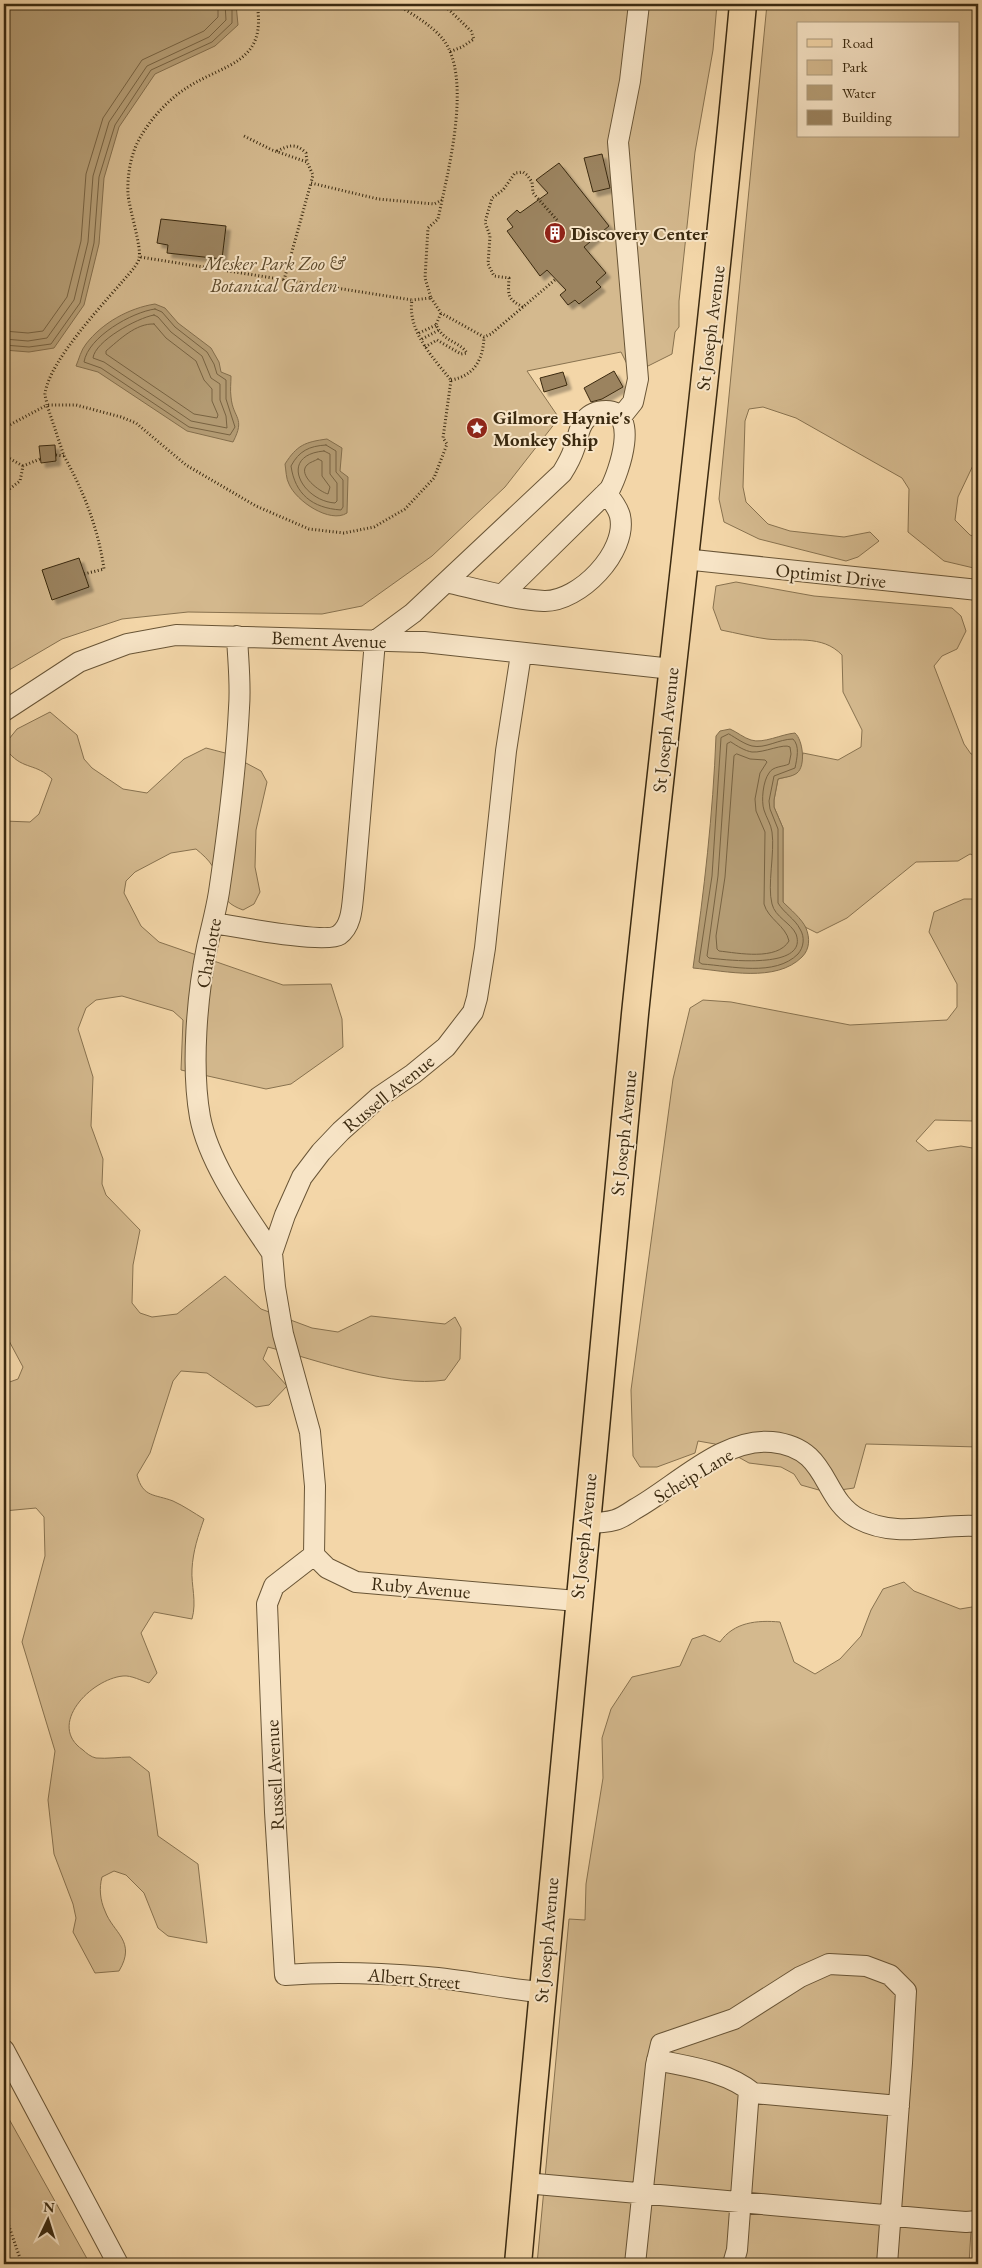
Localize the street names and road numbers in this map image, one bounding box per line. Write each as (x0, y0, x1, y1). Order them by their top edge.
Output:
street label: St Joseph Avenue (690, 264, 731, 392)
street label: Optimist Drive (774, 557, 887, 594)
street label: Bement Avenue (271, 625, 387, 654)
street label: St Joseph Avenue (646, 666, 684, 794)
street label: Charlotte (190, 916, 227, 990)
street label: Russell Avenue (337, 1049, 439, 1138)
street label: St Joseph Avenue (604, 1069, 642, 1197)
street label: Scheip Lane (649, 1442, 737, 1509)
street label: St Joseph Avenue (564, 1472, 602, 1600)
street label: Ruby Avenue (370, 1571, 472, 1604)
street label: Russell Avenue (259, 1719, 290, 1831)
street label: St Joseph Avenue (529, 1876, 564, 2004)
street label: Albert Street (366, 1962, 461, 1995)

